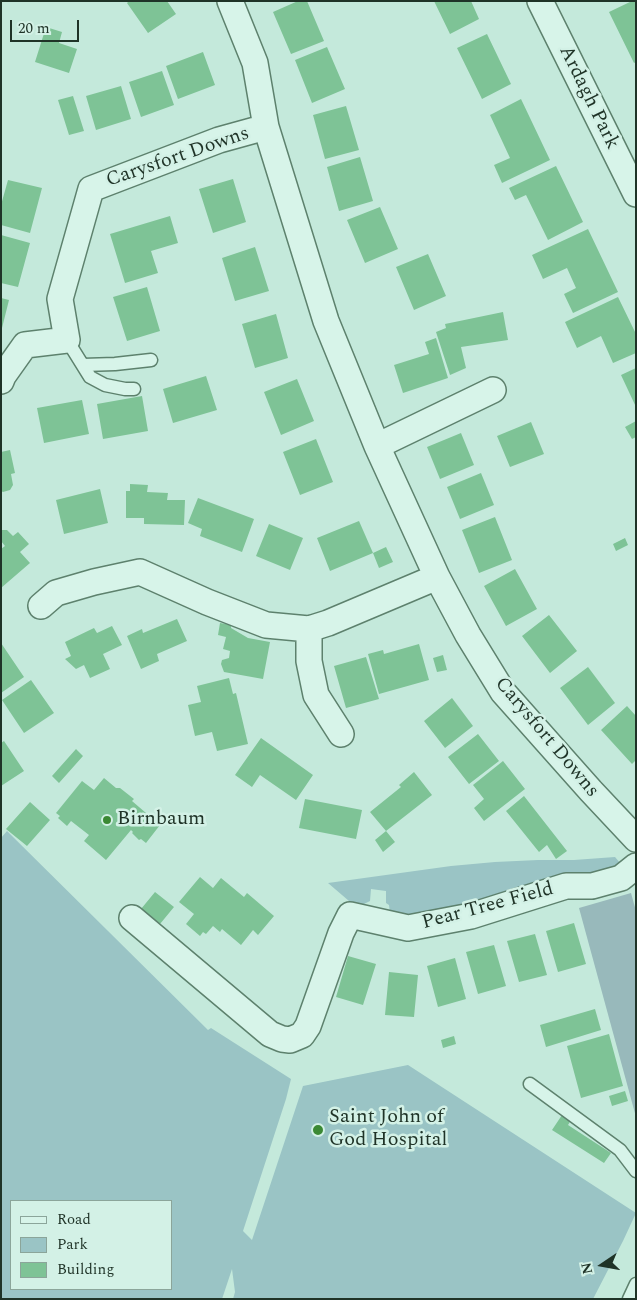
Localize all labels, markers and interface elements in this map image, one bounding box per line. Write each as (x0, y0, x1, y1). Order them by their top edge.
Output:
scale bar (12, 10, 81, 42)
text: 20 m (18, 17, 50, 40)
street label: Ardagh Park (553, 42, 623, 154)
street label: Carysfort Downs (103, 122, 253, 194)
street label: Carysfort Downs (489, 673, 603, 803)
place label: Birnbaum (117, 808, 205, 832)
marker: Birnbaum (101, 814, 113, 826)
street label: Pear Tree Field (420, 878, 556, 936)
place label: Saint John of God Hospital (329, 1106, 447, 1153)
marker: Saint John of God Hospital (311, 1123, 325, 1137)
legend (10, 1200, 172, 1290)
text: Road (57, 1208, 91, 1231)
text: Park (57, 1233, 88, 1256)
north arrow (577, 1240, 627, 1290)
text: Building (57, 1258, 114, 1281)
text: N (575, 1260, 598, 1276)

